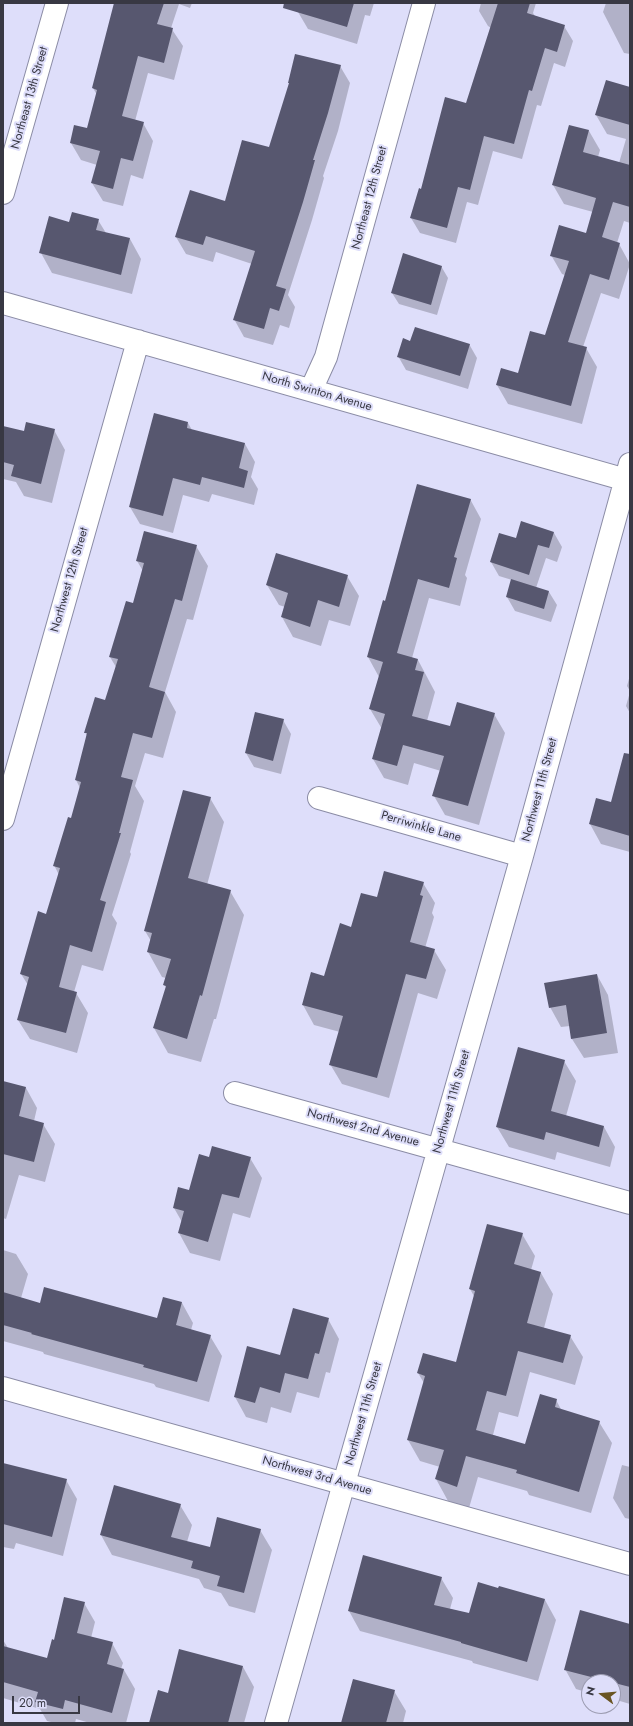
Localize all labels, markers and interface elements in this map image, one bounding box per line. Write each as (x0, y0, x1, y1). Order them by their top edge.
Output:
street label: Northeast 13th Street (9, 45, 51, 151)
street label: Northeast 12th Street (349, 145, 391, 251)
street label: North Swinton Avenue (260, 369, 374, 415)
street label: Northwest 12th Street (48, 526, 92, 634)
street label: Northwest 11th Street (519, 737, 561, 843)
street label: Perriwinkle Lane (379, 809, 463, 845)
street label: Northwest 11th Street (430, 1049, 474, 1155)
street label: Northwest 2nd Avenue (305, 1106, 421, 1150)
street label: Northwest 11th Street (342, 1361, 386, 1467)
street label: Northwest 3rd Avenue (261, 1453, 373, 1499)
north arrow (581, 1674, 621, 1714)
text: N (582, 1685, 599, 1697)
scale bar (14, 1688, 82, 1714)
text: 20 m (19, 1694, 46, 1712)

